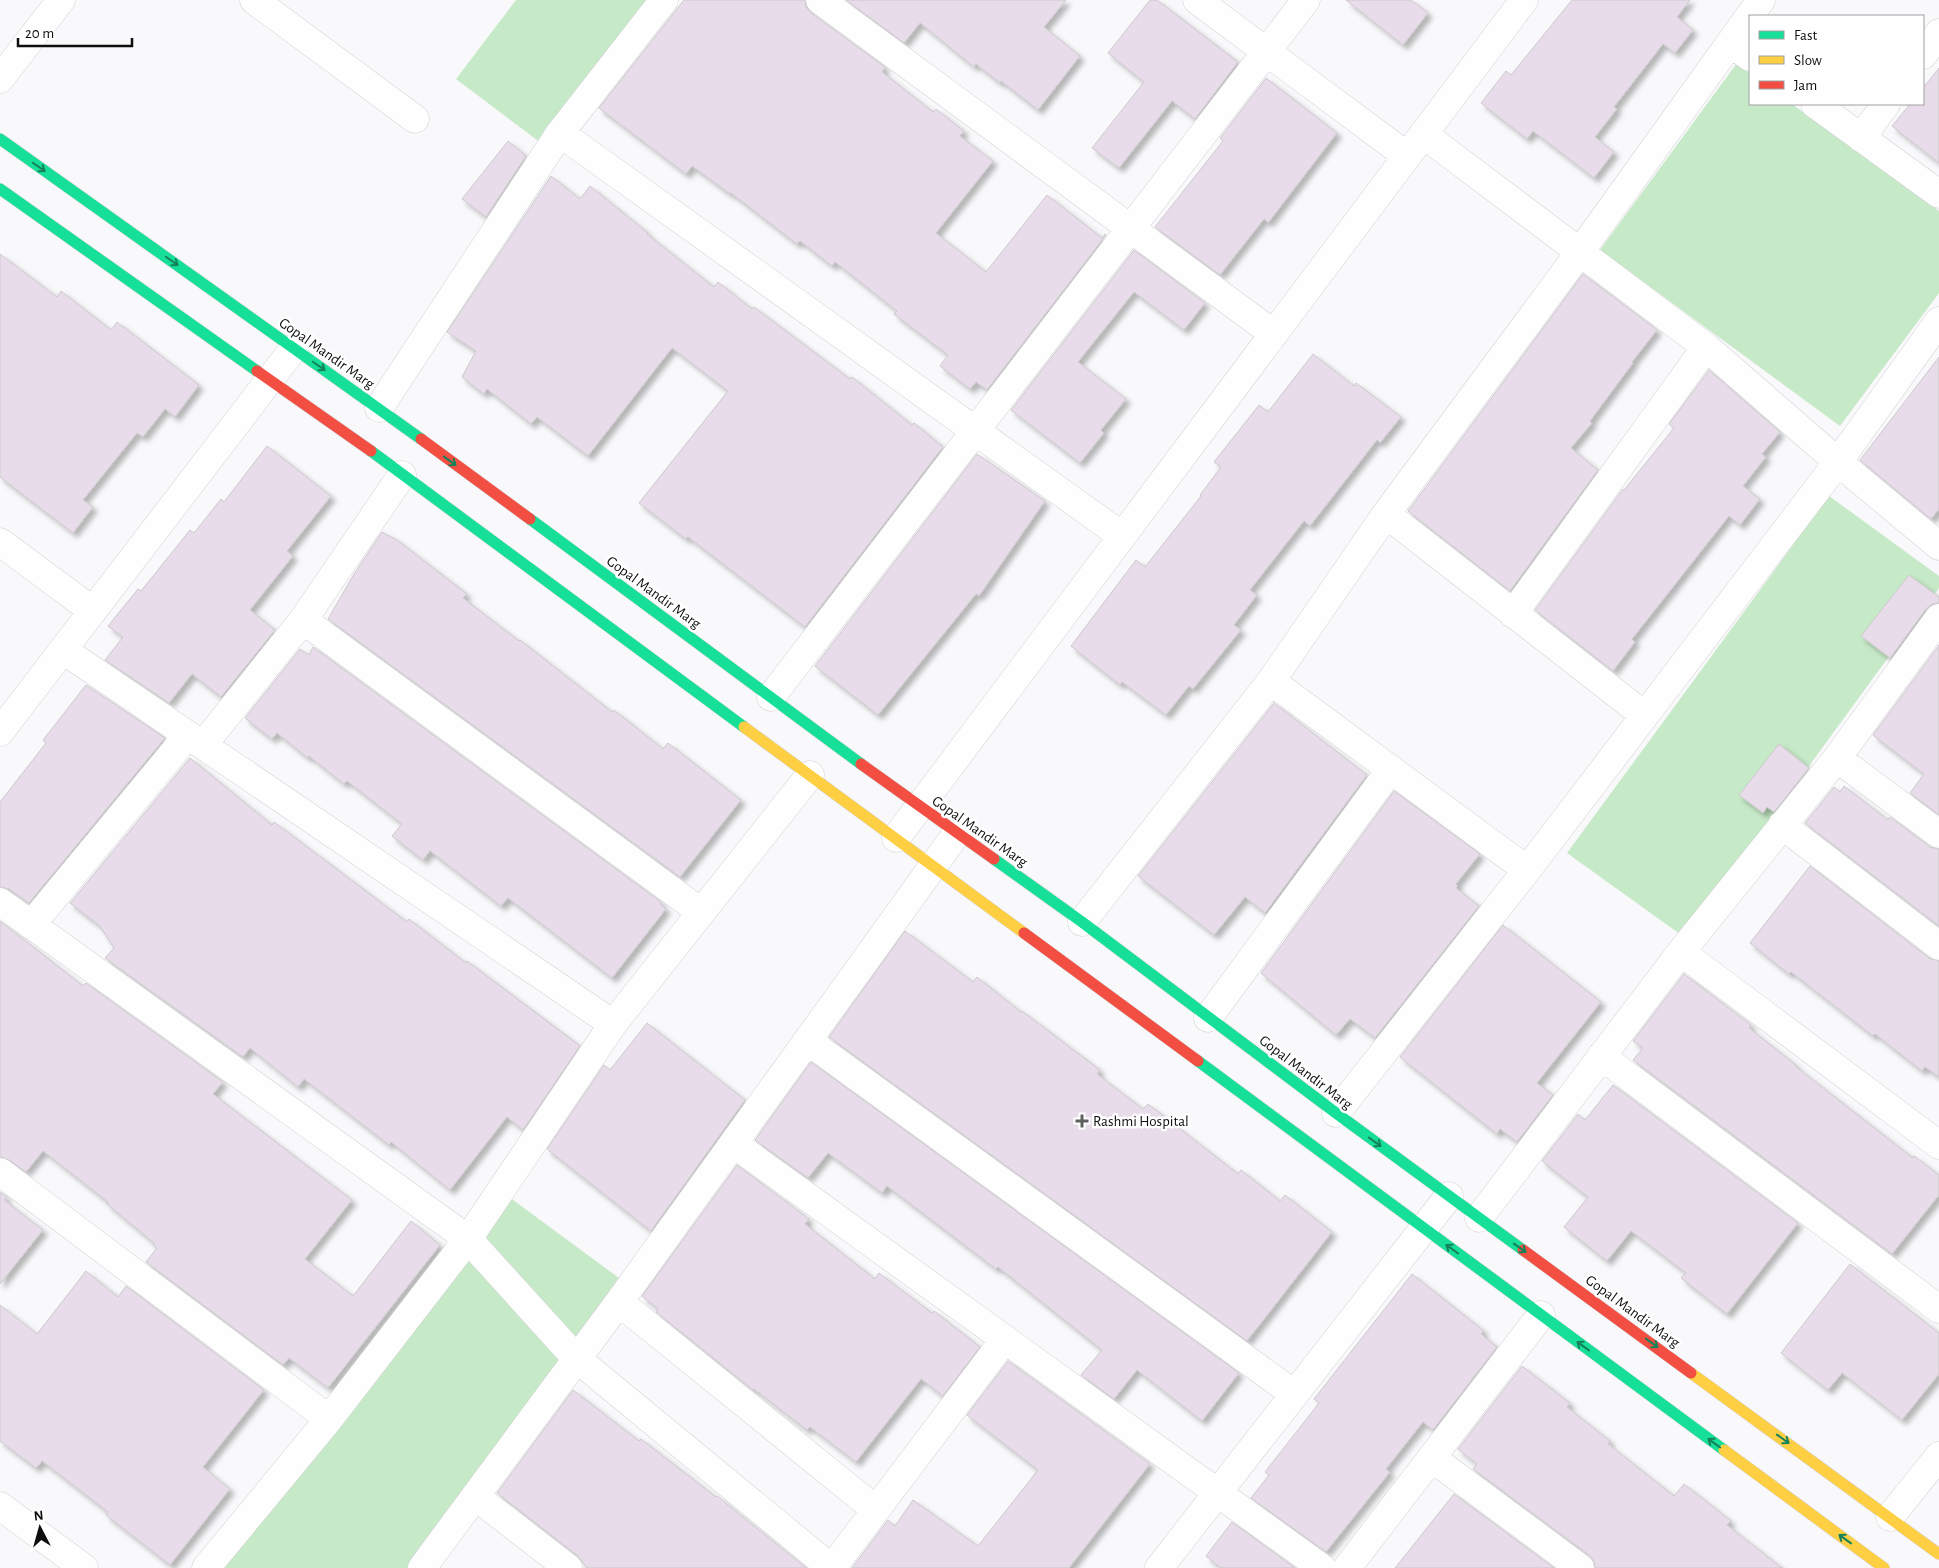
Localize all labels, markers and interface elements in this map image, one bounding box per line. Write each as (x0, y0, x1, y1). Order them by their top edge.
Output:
scale bar (18, 15, 131, 47)
legend (1749, 15, 1924, 105)
text: 20 m (25, 26, 54, 41)
text: Fast (1794, 28, 1818, 43)
text: Slow (1794, 53, 1822, 68)
text: Jam (1794, 78, 1817, 93)
one-way arrow (32, 162, 46, 172)
one-way arrow (165, 256, 179, 266)
street label: Gopal Mandir Marg (276, 315, 378, 392)
one-way arrow (311, 361, 325, 371)
one-way arrow (443, 456, 457, 466)
street label: Gopal Mandir Marg (604, 553, 704, 632)
street label: Gopal Mandir Marg (929, 793, 1031, 870)
street label: Gopal Mandir Marg (1256, 1033, 1356, 1113)
marker: Rashmi Hospital (1075, 1114, 1089, 1128)
place label: Rashmi Hospital (1093, 1114, 1189, 1129)
one-way arrow (1368, 1136, 1381, 1147)
one-way arrow (1513, 1243, 1527, 1253)
one-way arrow (1446, 1244, 1459, 1255)
street label: Gopal Mandir Marg (1583, 1272, 1683, 1351)
one-way arrow (1645, 1338, 1659, 1348)
one-way arrow (1576, 1341, 1590, 1351)
one-way arrow (1776, 1434, 1790, 1444)
one-way arrow (1708, 1437, 1721, 1448)
north arrow (15, 1503, 65, 1553)
text: N (33, 1509, 44, 1524)
one-way arrow (1838, 1534, 1852, 1544)

